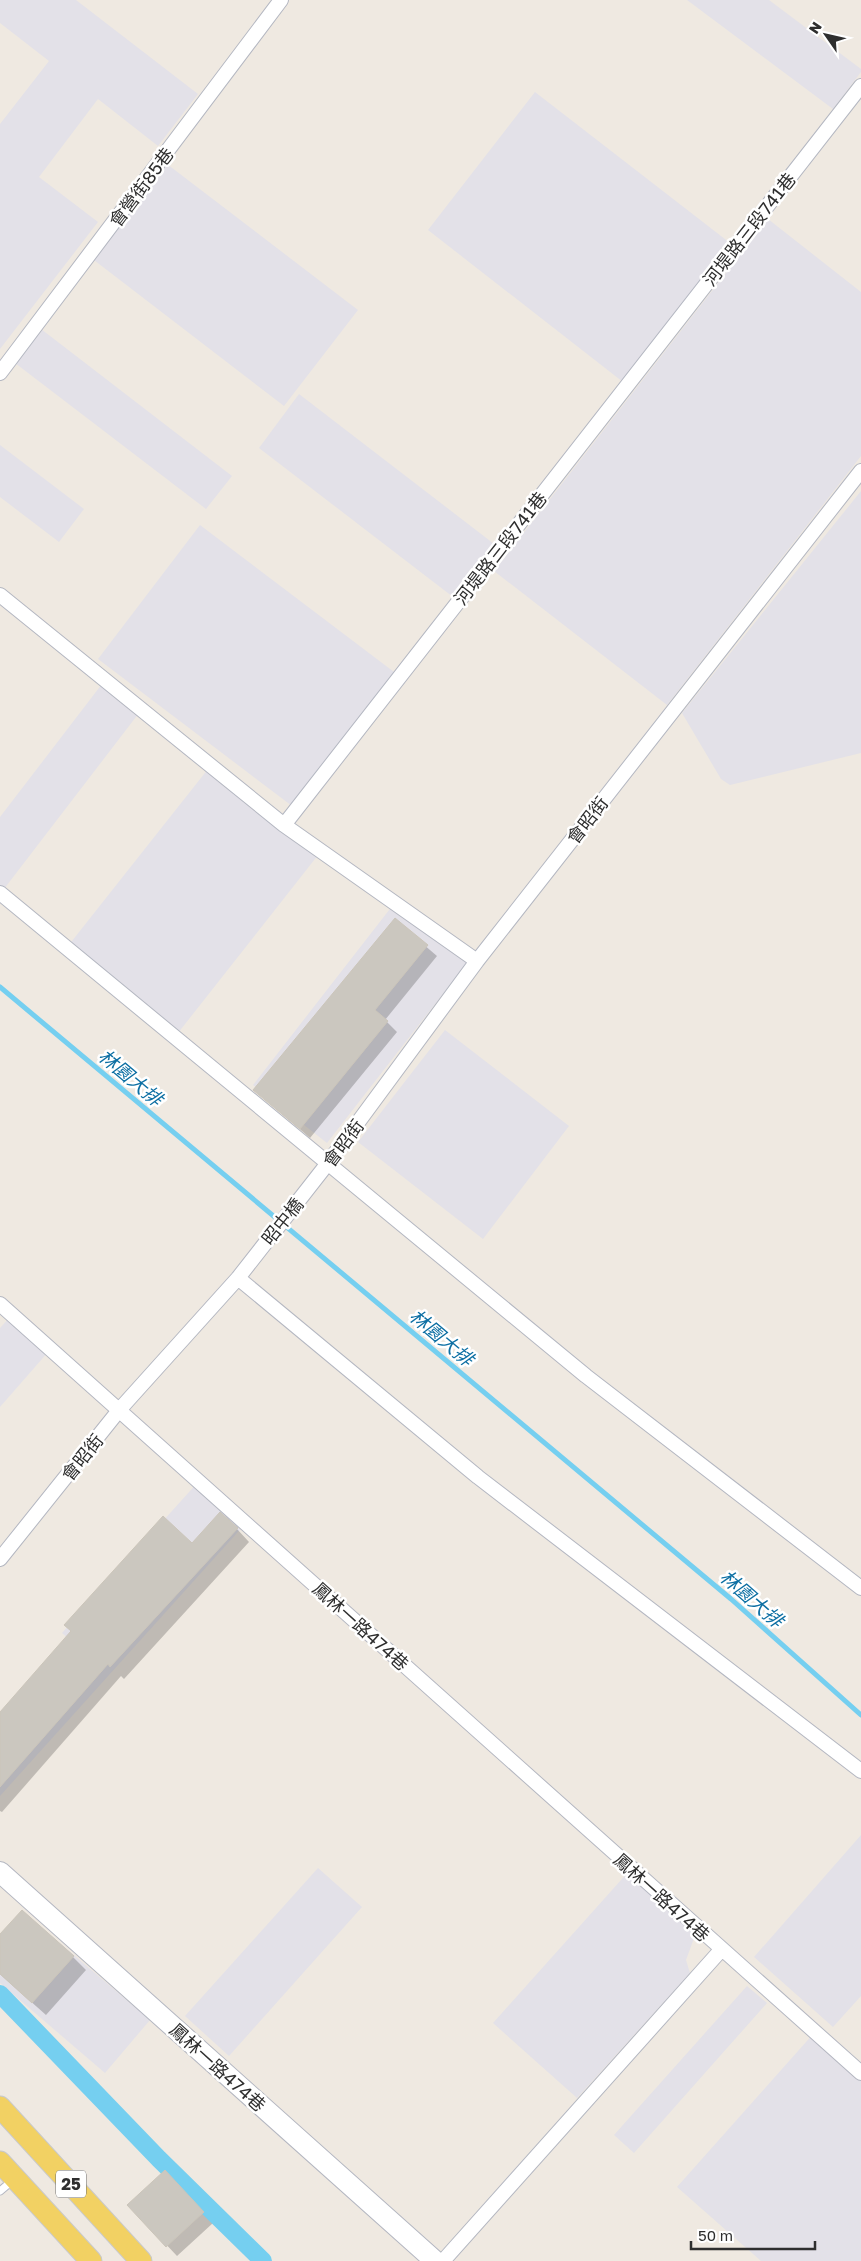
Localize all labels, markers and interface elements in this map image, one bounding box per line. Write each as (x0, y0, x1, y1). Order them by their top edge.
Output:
north arrow (801, 10, 851, 60)
text: N (805, 18, 825, 37)
street label: 會營街85巷 (104, 143, 178, 231)
street label: 河堤路三段741巷 (698, 168, 800, 290)
street label: 河堤路三段741巷 (449, 487, 551, 609)
street label: 會昭街 (562, 792, 612, 848)
water label: 林園大排 (94, 1044, 170, 1112)
street label: 會昭街 (318, 1115, 368, 1171)
street label: 昭中橋 (256, 1193, 308, 1249)
water label: 林園大排 (405, 1304, 481, 1372)
street label: 會昭街 (56, 1429, 108, 1485)
water label: 林園大排 (716, 1564, 790, 1634)
street label: 鳳林一路474巷 (308, 1577, 414, 1675)
street label: 鳳林一路474巷 (609, 1848, 715, 1946)
street label: 鳳林一路474巷 (165, 2018, 271, 2116)
road number: 25 (56, 2170, 86, 2198)
scale bar (691, 2218, 815, 2250)
text: 50 m (698, 2226, 733, 2244)

